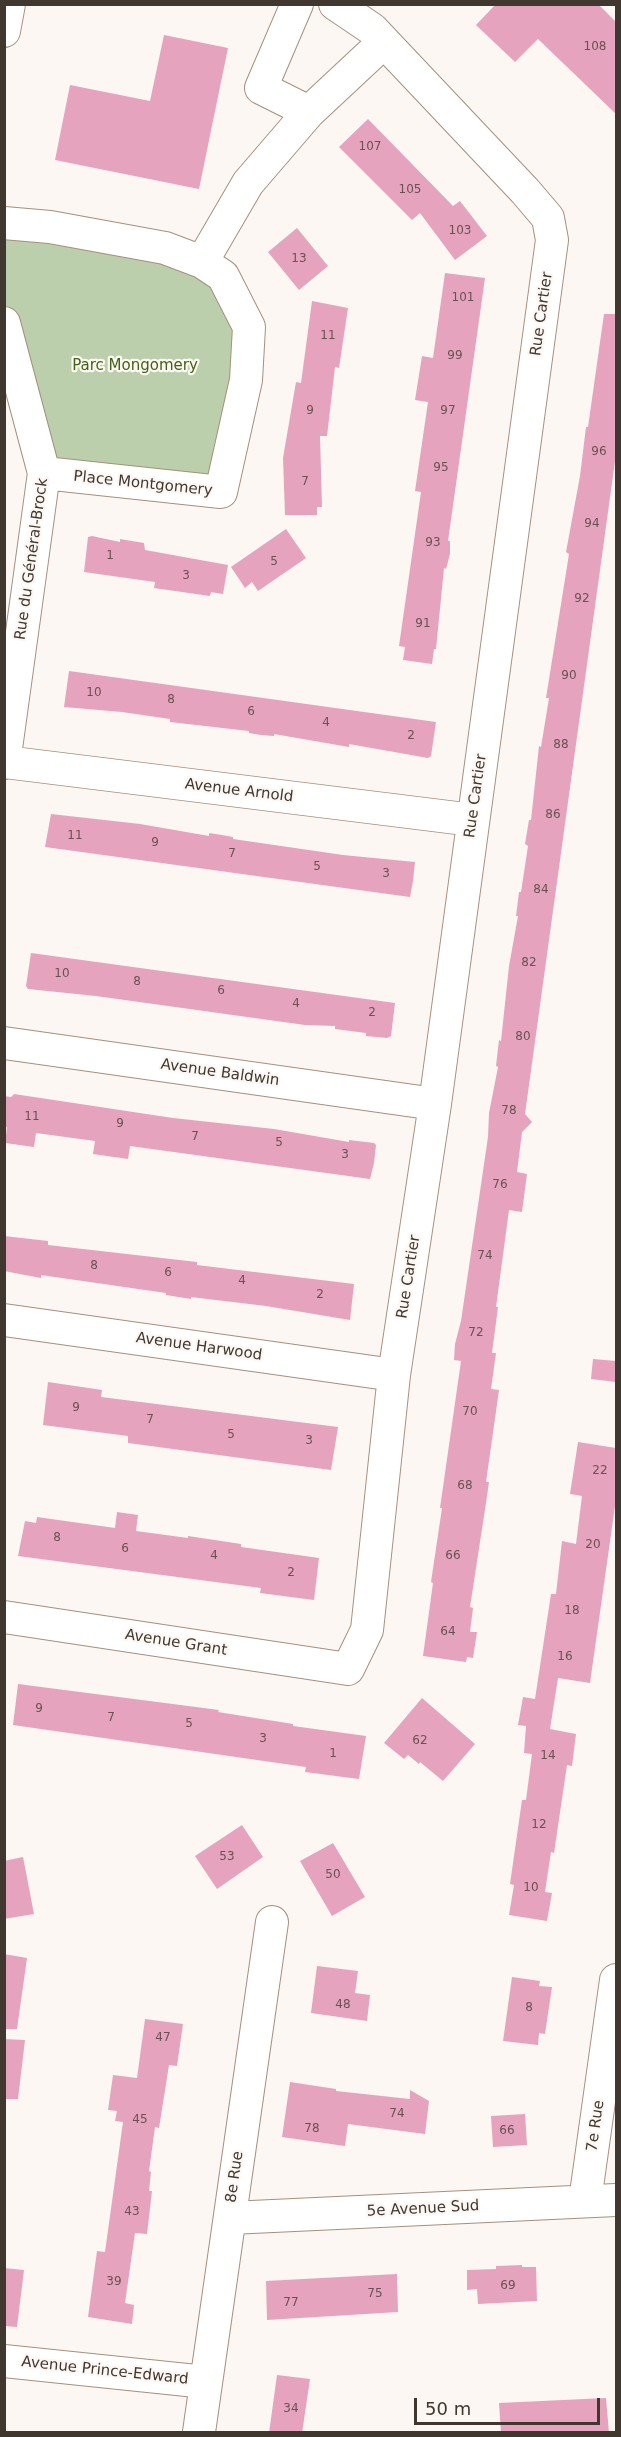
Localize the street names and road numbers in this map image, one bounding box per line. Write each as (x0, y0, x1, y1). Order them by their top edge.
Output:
street label: Rue Cartier (527, 271, 557, 357)
street label: Place Montgomery (73, 468, 213, 500)
street label: Rue du Général-Brock (12, 477, 52, 641)
street label: Rue Cartier (461, 753, 491, 839)
street label: Avenue Arnold (184, 775, 294, 807)
street label: Avenue Baldwin (160, 1056, 280, 1090)
street label: Rue Cartier (393, 1234, 425, 1320)
street label: Avenue Harwood (135, 1329, 263, 1365)
street label: Avenue Grant (124, 1626, 228, 1660)
street label: 7e Rue (583, 2099, 609, 2153)
street label: 8e Rue (222, 2150, 248, 2204)
street label: 5e Avenue Sud (366, 2197, 480, 2221)
street label: Avenue Prince-Edward (21, 2353, 189, 2389)

